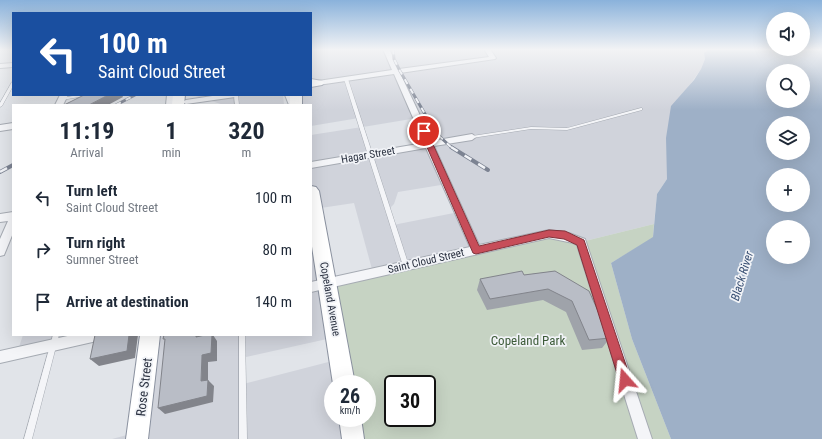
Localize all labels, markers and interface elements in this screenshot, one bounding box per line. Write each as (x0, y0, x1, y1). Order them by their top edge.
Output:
map controls (766, 12, 810, 264)
button: sound (766, 12, 810, 56)
text: 100 m (98, 27, 168, 60)
icon: left (32, 28, 84, 80)
text: Saint Cloud Street (98, 61, 226, 82)
button: search (766, 64, 810, 108)
pin (407, 114, 441, 148)
button: layers (766, 116, 810, 160)
text: 11:19 (59, 117, 114, 145)
text: 1 (165, 117, 177, 145)
text: 320 (228, 117, 265, 145)
icon: arrive (413, 120, 435, 142)
street label: Hagar Street (340, 144, 396, 166)
text: Arrival (70, 145, 103, 160)
text: min (162, 145, 181, 160)
text: m (242, 145, 251, 160)
button: + (766, 168, 810, 212)
text: Turn left (66, 182, 117, 200)
icon: left (32, 187, 54, 209)
text: 100 m (255, 189, 292, 207)
text: Saint Cloud Street (66, 200, 158, 215)
button: − (766, 220, 810, 264)
text: Turn right (66, 234, 125, 252)
icon: right (32, 239, 54, 261)
text: 80 m (262, 241, 292, 259)
street label: Saint Cloud Street (387, 246, 465, 276)
water label: Black River (728, 249, 756, 302)
text: Sumner Street (66, 252, 139, 267)
street label: Copeland Avenue (317, 261, 343, 337)
icon: arrive (32, 291, 54, 313)
text: Arrive at destination (66, 293, 189, 311)
text: 140 m (255, 293, 292, 311)
park label: Copeland Park (491, 333, 565, 348)
street label: Rose Street (133, 357, 155, 417)
position arrow (604, 359, 646, 401)
speed limit sign: 30 (384, 375, 436, 427)
text: 26 (340, 384, 360, 408)
text: km/h (340, 405, 360, 416)

